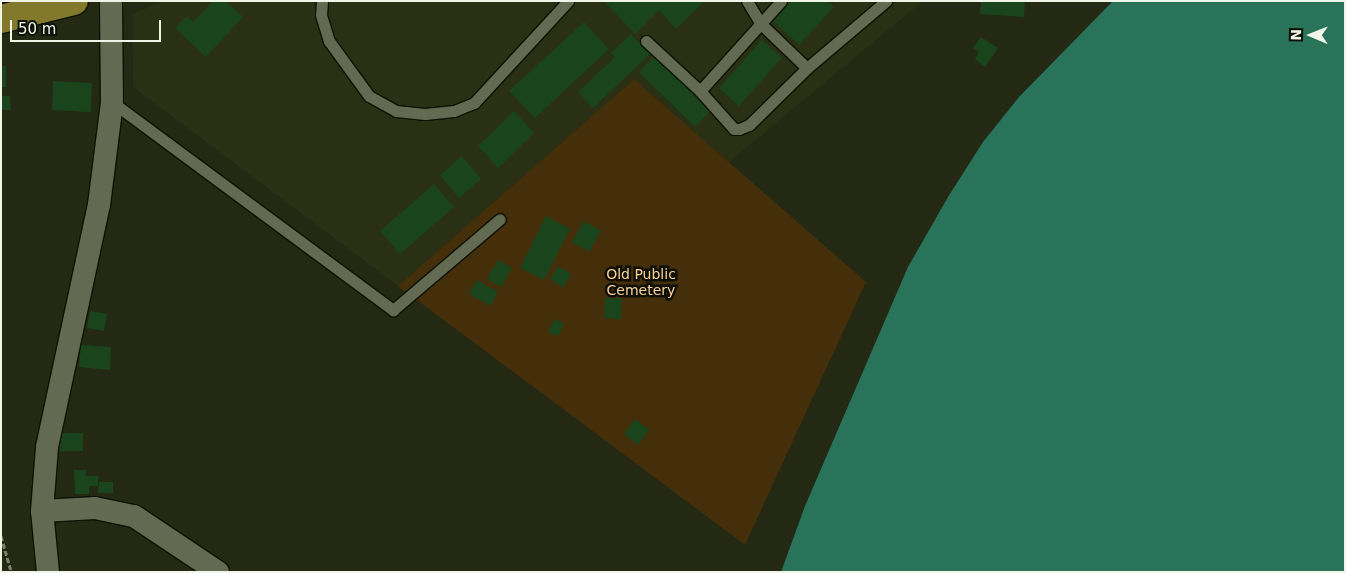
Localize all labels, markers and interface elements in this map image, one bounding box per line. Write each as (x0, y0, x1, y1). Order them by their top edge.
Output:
scale bar (12, 10, 164, 42)
north arrow (1286, 10, 1336, 60)
text: 50 m (18, 20, 56, 38)
text: N (1288, 29, 1304, 41)
park label: Old Public Cemetery (606, 266, 676, 298)

